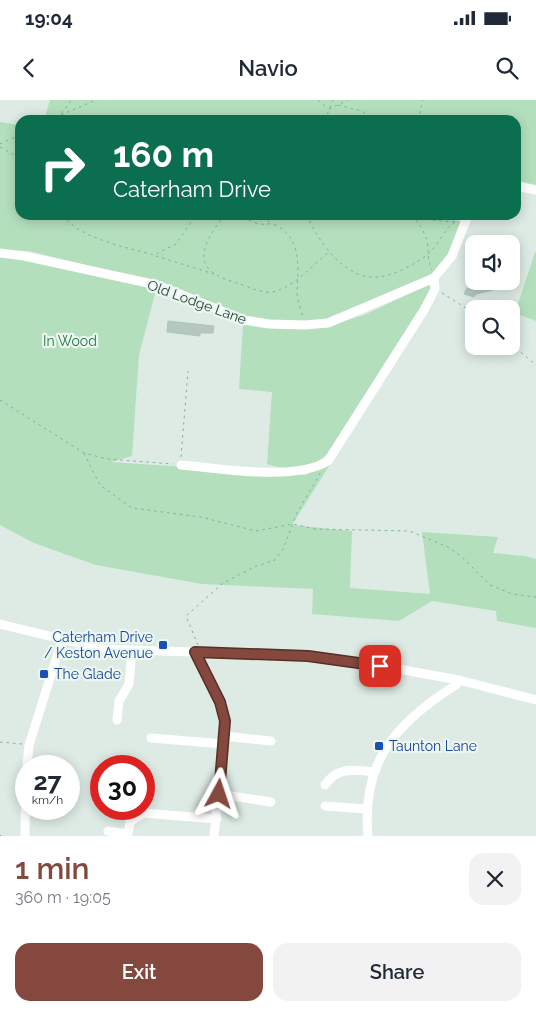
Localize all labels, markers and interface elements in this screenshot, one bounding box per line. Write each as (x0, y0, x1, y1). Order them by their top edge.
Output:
text: 19:04 (25, 7, 73, 29)
icon: back (15, 54, 43, 82)
icon: search (493, 54, 521, 82)
text: Navio (238, 55, 298, 81)
text: 160 m (113, 134, 214, 175)
icon: right (30, 135, 95, 200)
text: Caterham Drive (113, 176, 271, 202)
map controls (465, 235, 520, 355)
button: sound (465, 235, 520, 290)
street label: Old Lodge Lane (145, 277, 249, 327)
button: search (465, 300, 520, 355)
park label: In Wood (43, 333, 97, 349)
place label: Caterham Drive / Keston Avenue (44, 629, 153, 661)
marker: Caterham Drive / Keston Avenue (157, 639, 169, 651)
pin (359, 645, 401, 687)
icon: arrive (366, 652, 394, 680)
place label: The Glade (54, 666, 121, 682)
marker: The Glade (38, 668, 50, 680)
place label: Taunton Lane (389, 738, 477, 754)
marker: Taunton Lane (373, 740, 385, 752)
speed limit sign: 30 (90, 755, 155, 820)
text: 27 (33, 766, 62, 796)
position arrow (192, 767, 244, 819)
text: km/h (32, 793, 63, 807)
text: 1 min (15, 851, 90, 886)
button: close (469, 853, 521, 905)
text: 360 m · 19:05 (15, 888, 111, 907)
button: Exit (15, 943, 263, 1001)
button: Share (273, 943, 521, 1001)

